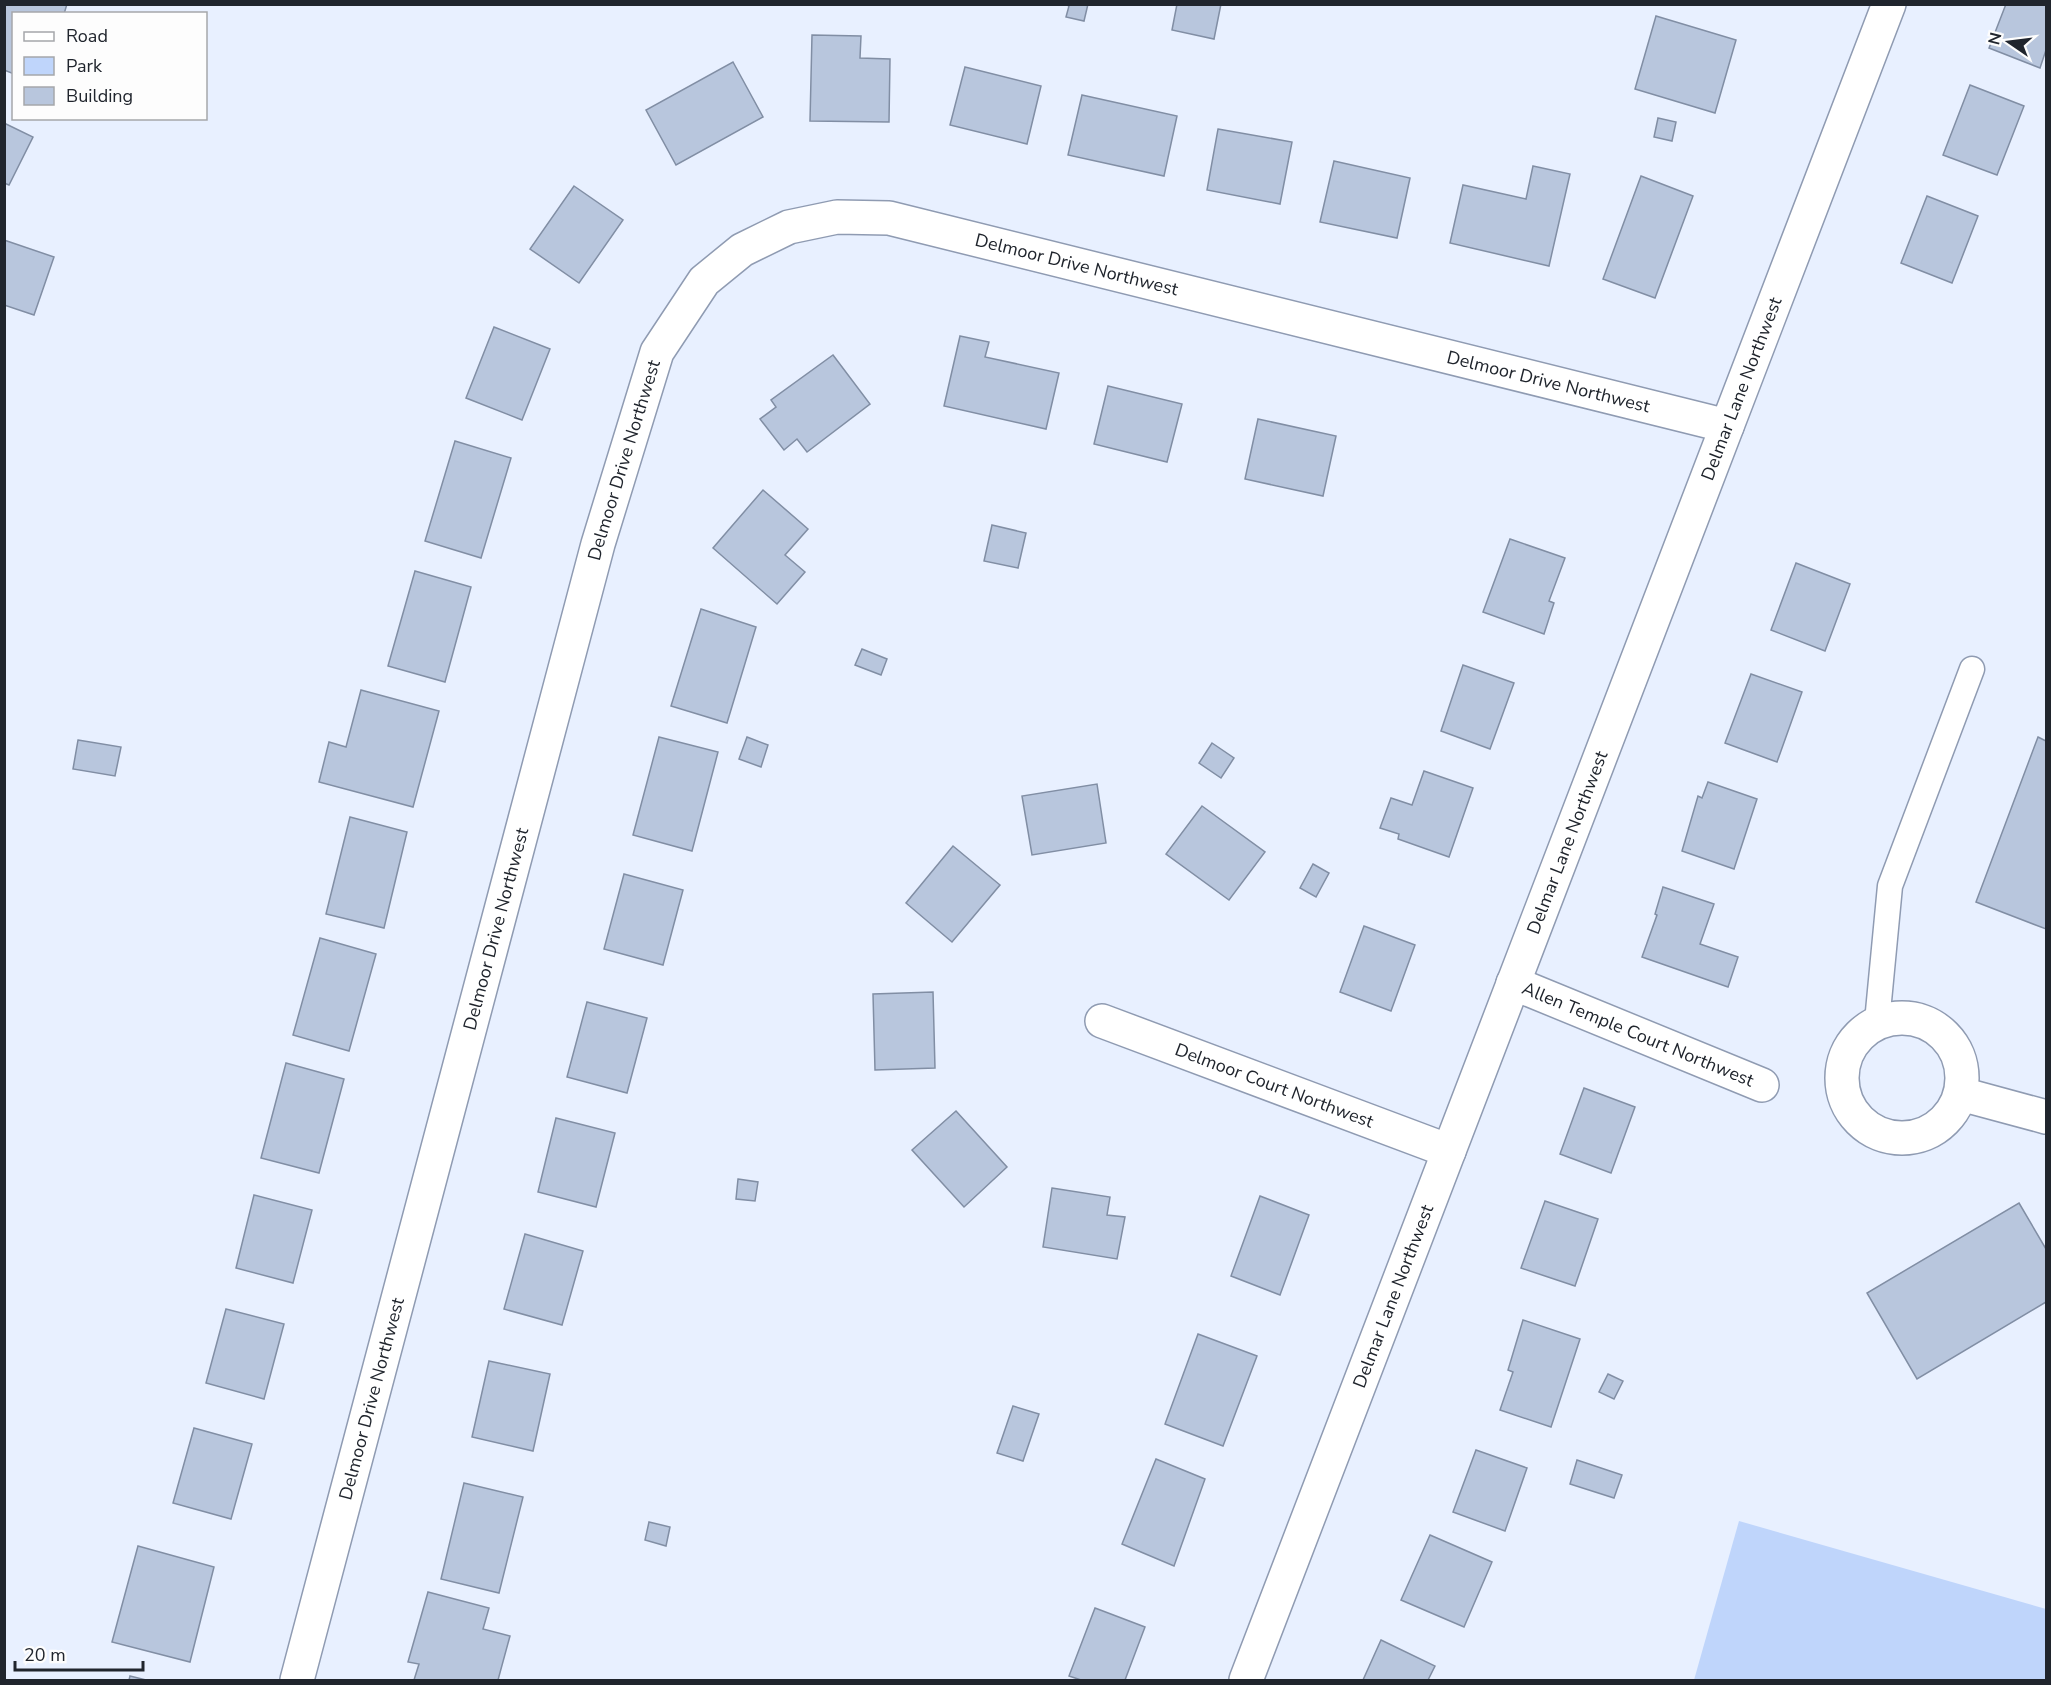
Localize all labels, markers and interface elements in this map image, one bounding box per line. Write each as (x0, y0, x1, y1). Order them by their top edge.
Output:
legend (12, 12, 207, 120)
north arrow (1979, 12, 2039, 72)
text: Road (66, 24, 108, 48)
text: N (1983, 30, 2008, 47)
text: Park (66, 54, 103, 78)
text: Building (66, 84, 133, 108)
street label: Delmoor Drive Northwest (973, 228, 1181, 301)
street label: Delmar Lane Northwest (1695, 293, 1788, 484)
street label: Delmoor Drive Northwest (1444, 345, 1653, 419)
street label: Delmoor Drive Northwest (582, 356, 666, 563)
street label: Delmar Lane Northwest (1521, 747, 1614, 938)
street label: Delmoor Drive Northwest (458, 824, 534, 1033)
street label: Allen Temple Court Northwest (1519, 976, 1758, 1093)
street label: Delmoor Court Northwest (1172, 1037, 1378, 1134)
street label: Delmar Lane Northwest (1347, 1201, 1439, 1391)
street label: Delmoor Drive Northwest (333, 1294, 410, 1502)
scale bar (15, 1634, 142, 1672)
text: 20 m (24, 1643, 66, 1667)

